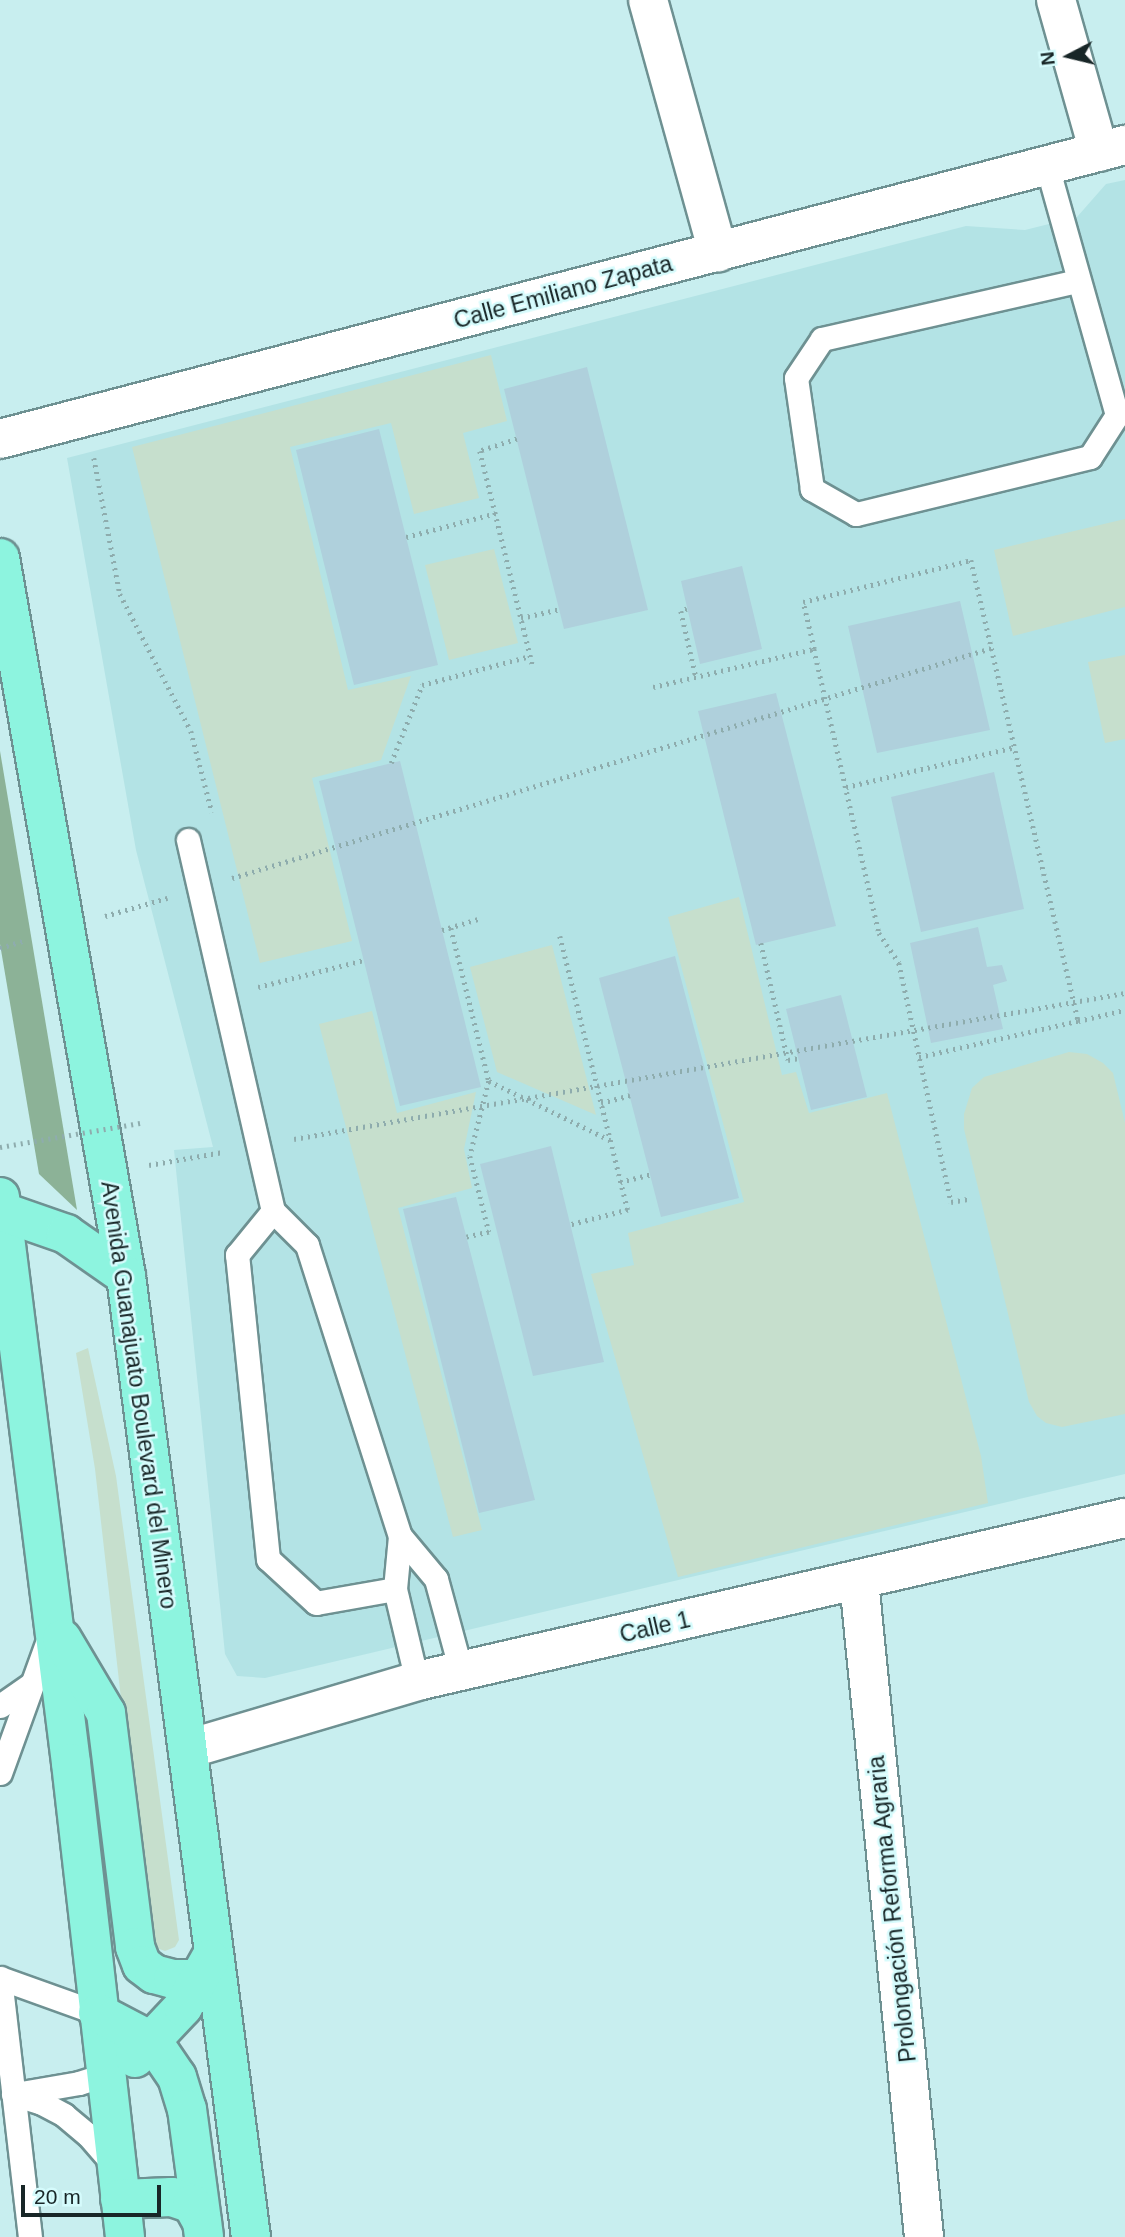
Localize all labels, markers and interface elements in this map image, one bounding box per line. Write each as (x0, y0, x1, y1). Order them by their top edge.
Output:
north arrow (1034, 21, 1104, 91)
text: N (1036, 51, 1059, 67)
street label: Calle Emiliano Zapata (451, 250, 675, 334)
street label: Avenida Guanajuato Boulevard del Minero (95, 1179, 183, 1611)
street label: Calle 1 (617, 1606, 693, 1648)
street label: Prolongación Reforma Agraria (862, 1754, 922, 2064)
scale bar (24, 2170, 164, 2214)
text: 20 m (34, 2185, 81, 2208)

